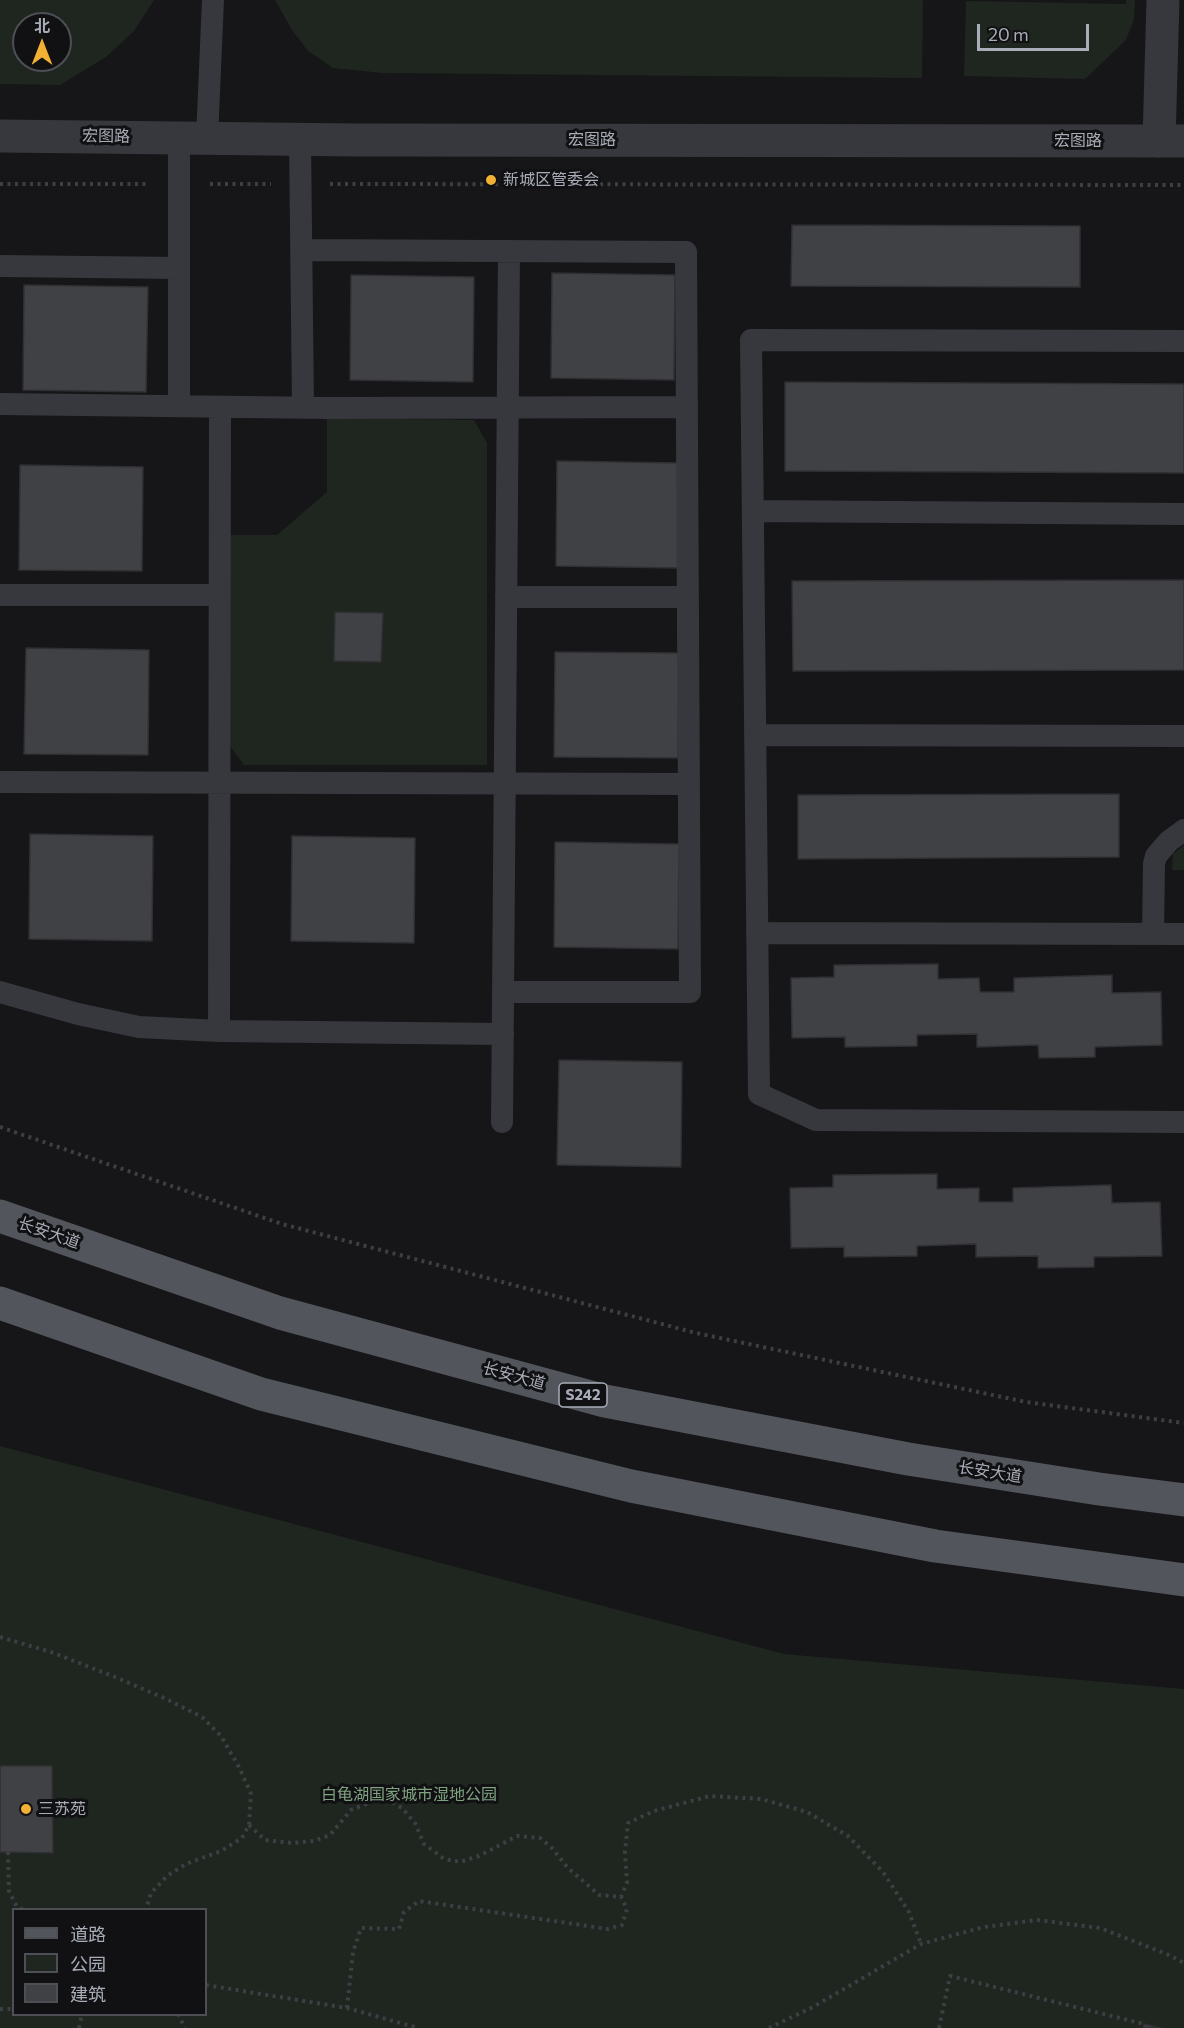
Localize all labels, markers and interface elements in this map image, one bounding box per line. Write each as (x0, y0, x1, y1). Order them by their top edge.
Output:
north arrow (12, 12, 72, 72)
scale bar (980, 12, 1092, 50)
text: 北 (34, 16, 50, 35)
text: 20 m (988, 23, 1029, 45)
street label: 宏图路 (82, 126, 130, 146)
street label: 宏图路 (568, 130, 616, 150)
street label: 宏图路 (1054, 131, 1102, 151)
place label: 新城区管委会 (503, 170, 599, 190)
marker: 新城区管委会 (484, 173, 498, 187)
street label: 长安大道 (16, 1214, 82, 1252)
street label: 长安大道 (481, 1358, 547, 1394)
road number: S242 (559, 1383, 607, 1407)
street label: 长安大道 (957, 1458, 1023, 1486)
park label: 白龟湖国家城市湿地公园 (321, 1785, 497, 1805)
place label: 三苏苑 (38, 1799, 86, 1819)
marker: 三苏苑 (19, 1802, 33, 1816)
legend (12, 1908, 207, 2016)
text: 道路 (70, 1923, 106, 1945)
text: 公园 (70, 1953, 106, 1975)
text: 建筑 (70, 1983, 106, 2005)

